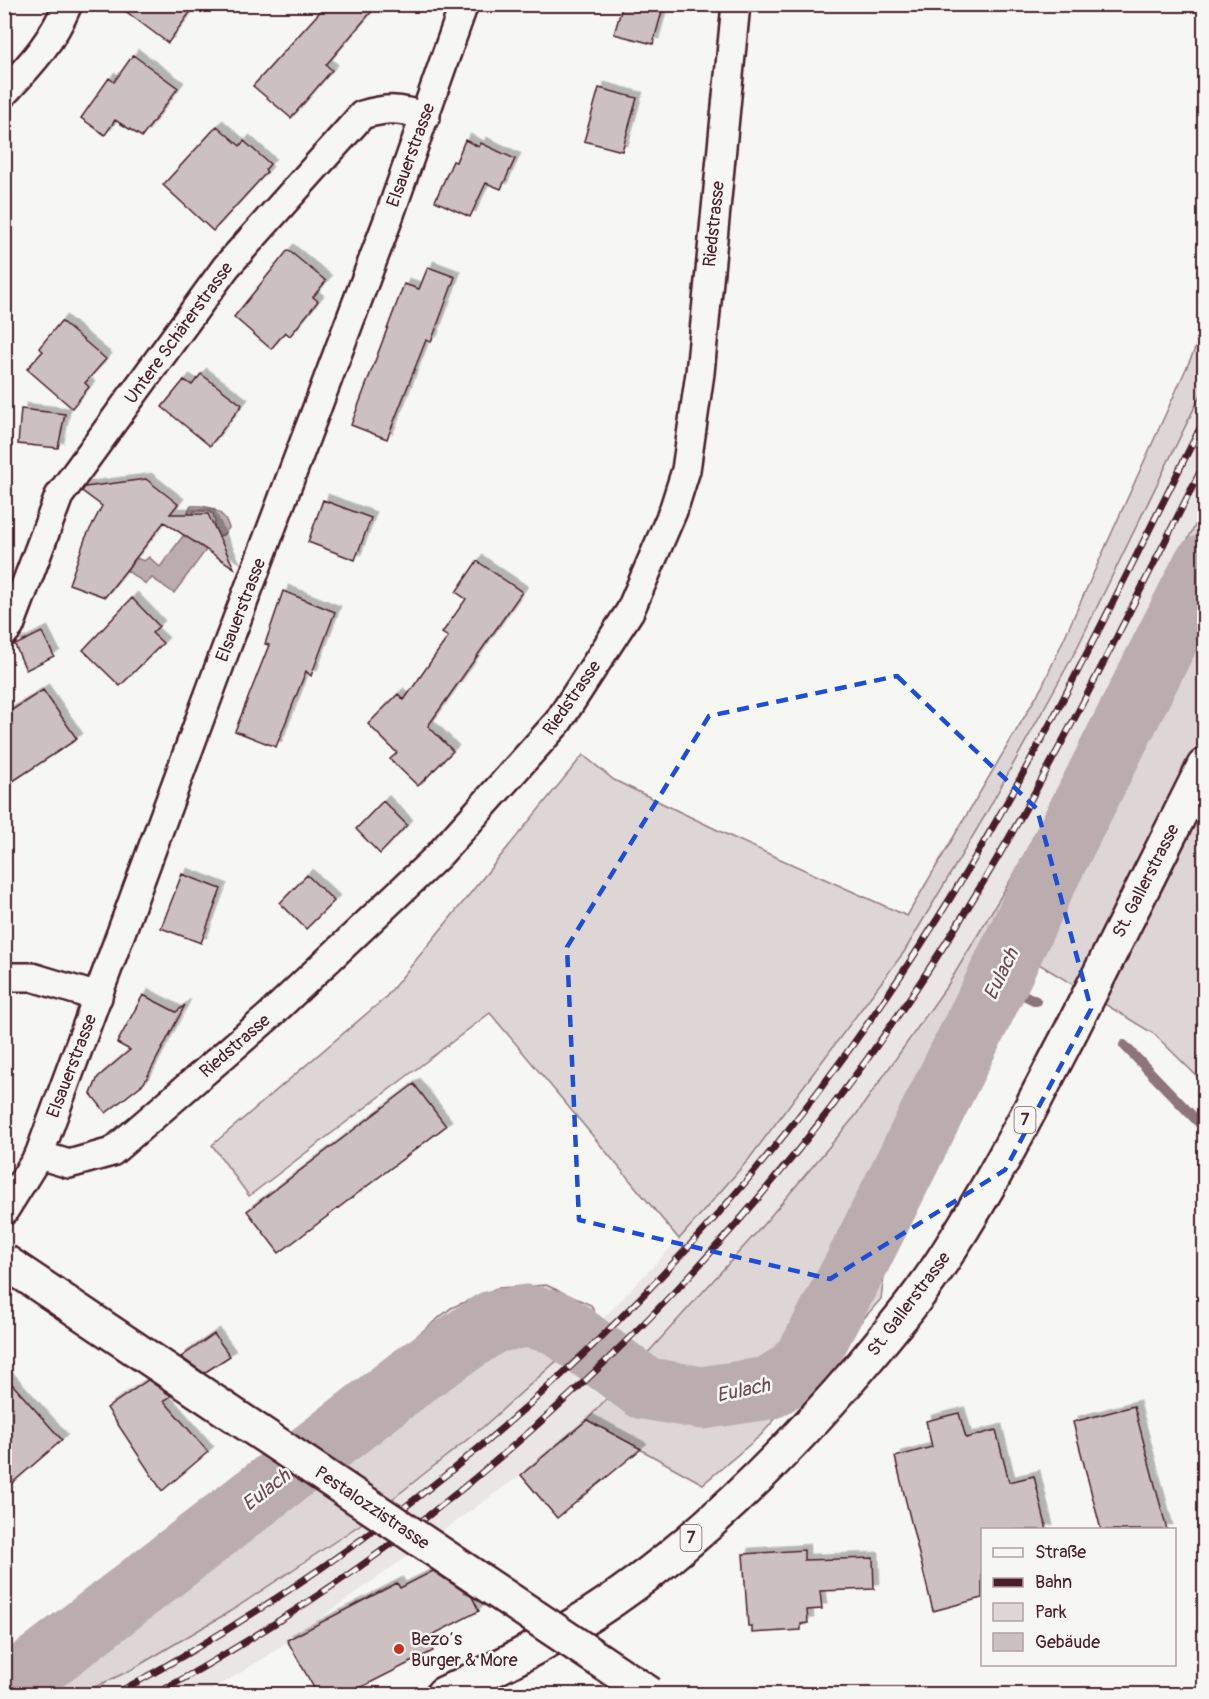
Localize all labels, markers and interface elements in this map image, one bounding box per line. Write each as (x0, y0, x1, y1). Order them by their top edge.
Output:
street label: Elsauerstrasse (382, 100, 441, 210)
street label: Riedstrasse (698, 180, 730, 268)
street label: Untere Schärerstrasse (120, 257, 238, 409)
street label: Elsauerstrasse (211, 555, 271, 665)
street label: Riedstrasse (538, 656, 606, 740)
street label: St. Gallerstrasse (1107, 820, 1185, 942)
water label: Eulach (978, 943, 1025, 1004)
street label: Riedstrasse (195, 1009, 275, 1083)
street label: Elsauerstrasse (42, 1011, 102, 1121)
road number: 7 (1014, 1107, 1036, 1133)
street label: St. Gallerstrasse (862, 1247, 956, 1361)
water label: Eulach (714, 1372, 774, 1408)
street label: Pestalozzistrasse (310, 1461, 434, 1555)
water label: Eulach (237, 1463, 296, 1516)
road number: 7 (680, 1525, 702, 1551)
legend (981, 1528, 1176, 1666)
text: Straße (1035, 1541, 1086, 1564)
text: Bahn (1035, 1571, 1072, 1594)
text: Park (1035, 1601, 1067, 1624)
place label: Bezo‘s Burger & More (411, 1628, 518, 1672)
text: Gebäude (1035, 1631, 1100, 1654)
marker: Bezo‘s Burger & More (392, 1642, 406, 1656)

